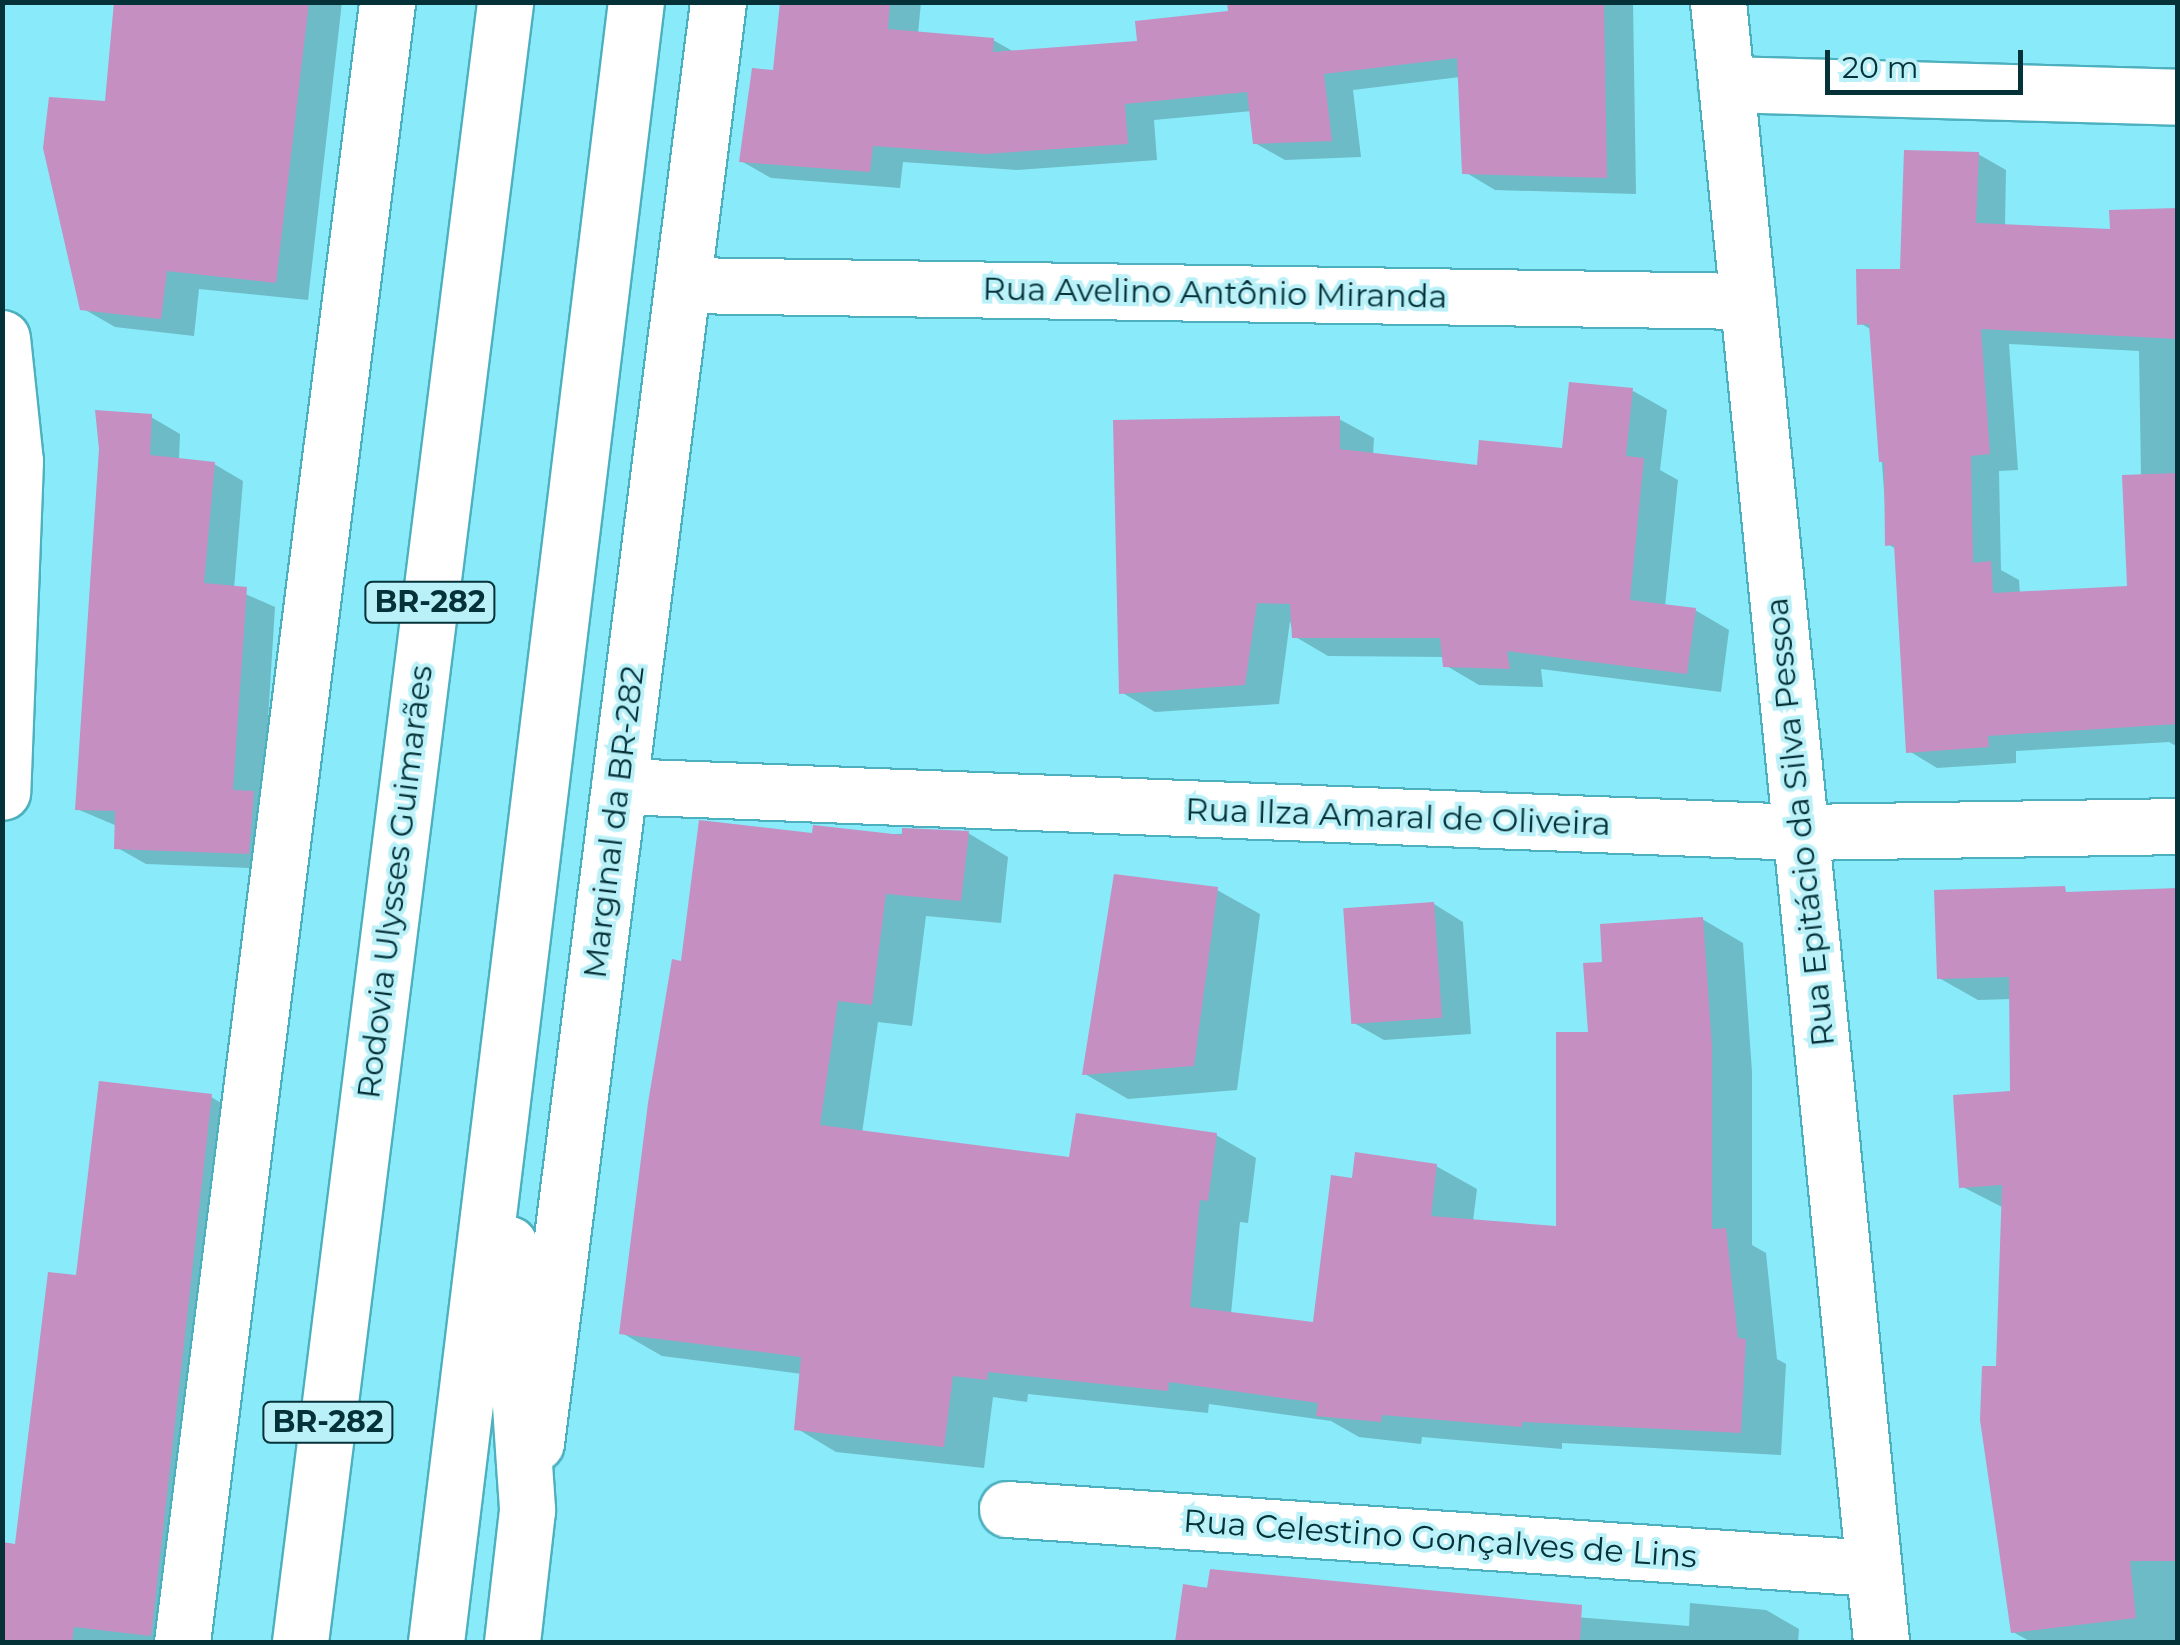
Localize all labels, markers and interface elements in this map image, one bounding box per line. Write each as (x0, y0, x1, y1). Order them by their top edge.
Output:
scale bar (1830, 30, 2028, 92)
text: 20 m (1842, 49, 1919, 86)
street label: Rua Avelino Antônio Miranda (982, 270, 1448, 316)
road number: BR-282 (362, 577, 498, 627)
street label: Rua Epitácio da Silva Pessoa (1757, 596, 1843, 1048)
street label: Rodovia Ulysses Guimarães (349, 663, 441, 1101)
street label: Marginal da BR-282 (576, 663, 652, 981)
street label: Rua Ilza Amaral de Oliveira (1185, 790, 1611, 844)
road number: BR-282 (260, 1397, 396, 1447)
street label: Rua Celestino Gonçalves de Lins (1182, 1502, 1698, 1576)

